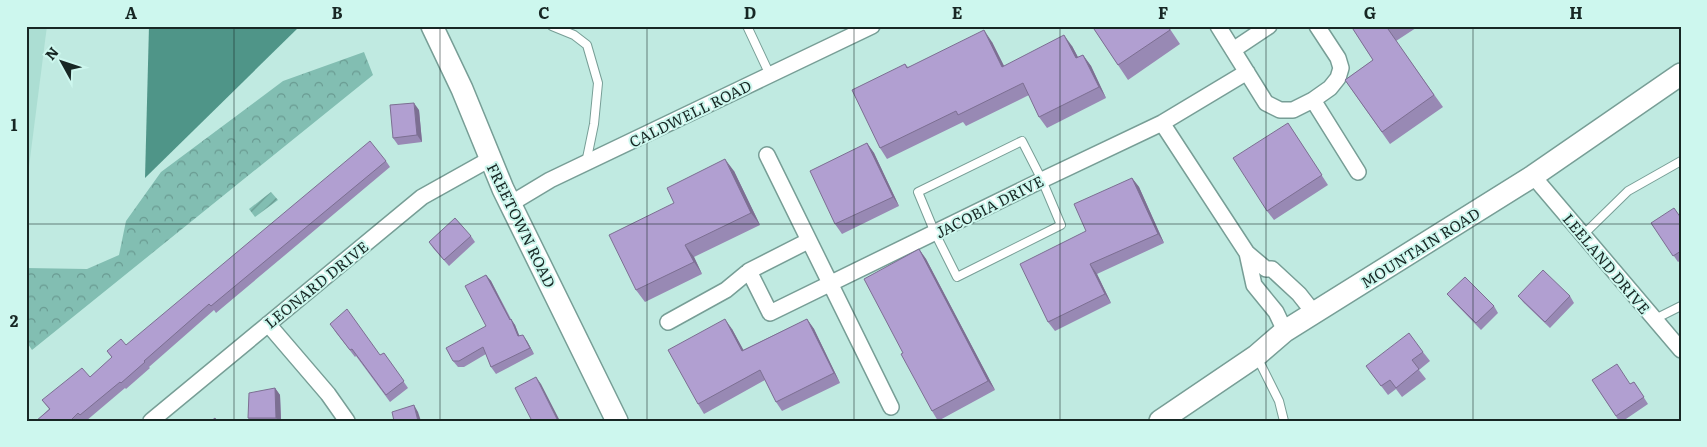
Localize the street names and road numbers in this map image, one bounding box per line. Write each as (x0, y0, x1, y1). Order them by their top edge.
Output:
street label: CALDWELL ROAD (625, 73, 755, 153)
street label: FREETOWN ROAD (482, 159, 562, 291)
street label: JACOBIA DRIVE (931, 169, 1047, 243)
street label: MOUNTAIN ROAD (1356, 201, 1484, 293)
street label: LEELAND DRIVE (1558, 208, 1656, 318)
street label: LEONARD DRIVE (259, 235, 373, 333)

